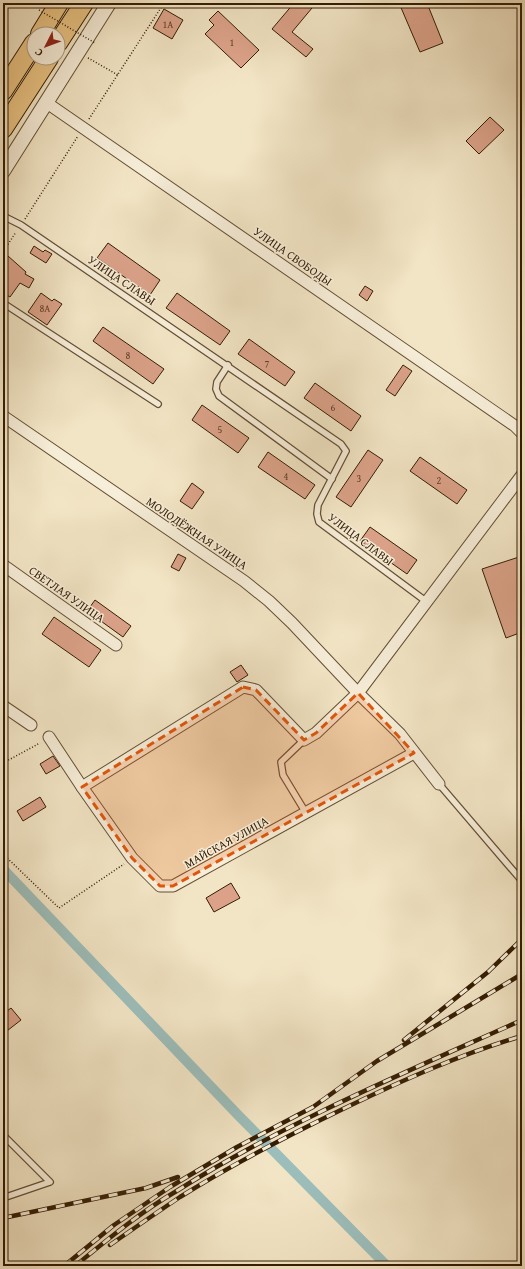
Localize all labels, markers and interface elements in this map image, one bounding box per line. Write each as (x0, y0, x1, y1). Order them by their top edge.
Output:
house number: 1А (163, 17, 173, 32)
north arrow (26, 26, 66, 66)
house number: 1 (230, 35, 235, 50)
text: С (31, 45, 47, 60)
street label: УЛИЦА СВОБОДЫ (250, 223, 336, 289)
street label: УЛИЦА СЛАВЫ (85, 251, 159, 309)
house number: 8А (40, 301, 50, 316)
house number: 8 (126, 348, 131, 363)
house number: 7 (265, 356, 270, 371)
house number: 6 (331, 400, 336, 415)
house number: 5 (218, 422, 223, 437)
house number: 4 (284, 469, 289, 484)
house number: 3 (357, 471, 362, 486)
house number: 2 (437, 473, 442, 488)
street label: МОЛОДЁЖНАЯ УЛИЦА (143, 493, 252, 574)
street label: УЛИЦА СЛАВЫ (325, 509, 397, 569)
street label: СВЕТЛАЯ УЛИЦА (26, 562, 109, 627)
street label: МАЙСКАЯ УЛИЦА (181, 812, 272, 872)

